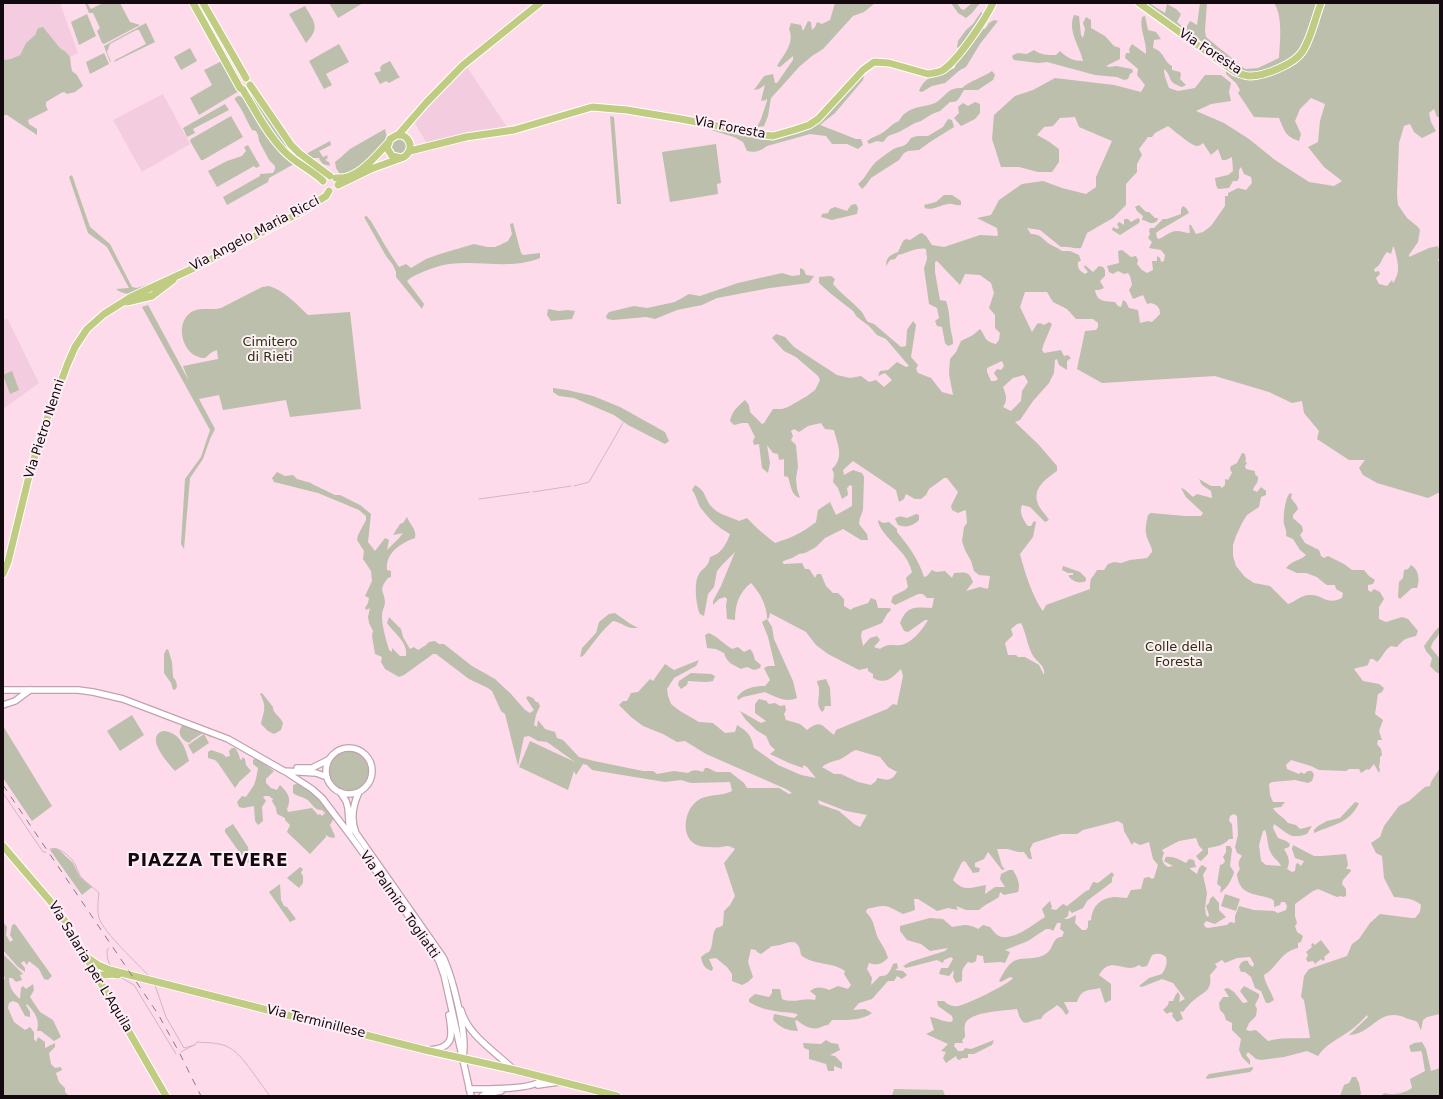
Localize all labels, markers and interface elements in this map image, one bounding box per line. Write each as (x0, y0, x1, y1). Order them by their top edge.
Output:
street label: Via Foresta (1175, 26, 1245, 78)
street label: Via Foresta (693, 113, 767, 143)
street label: Via Angelo Maria Ricci (188, 193, 322, 275)
park label: Cimitero di Rieti (242, 335, 298, 366)
street label: Via Pietro Nenni (22, 377, 68, 481)
park label: Colle della Foresta (1145, 640, 1213, 671)
street label: Via Palmiro Togliatti (356, 848, 442, 962)
district label: PIAZZA TEVERE (127, 852, 289, 872)
street label: Via Salaria per L'Aquila (45, 899, 135, 1035)
street label: Via Terminillese (265, 1002, 367, 1042)

